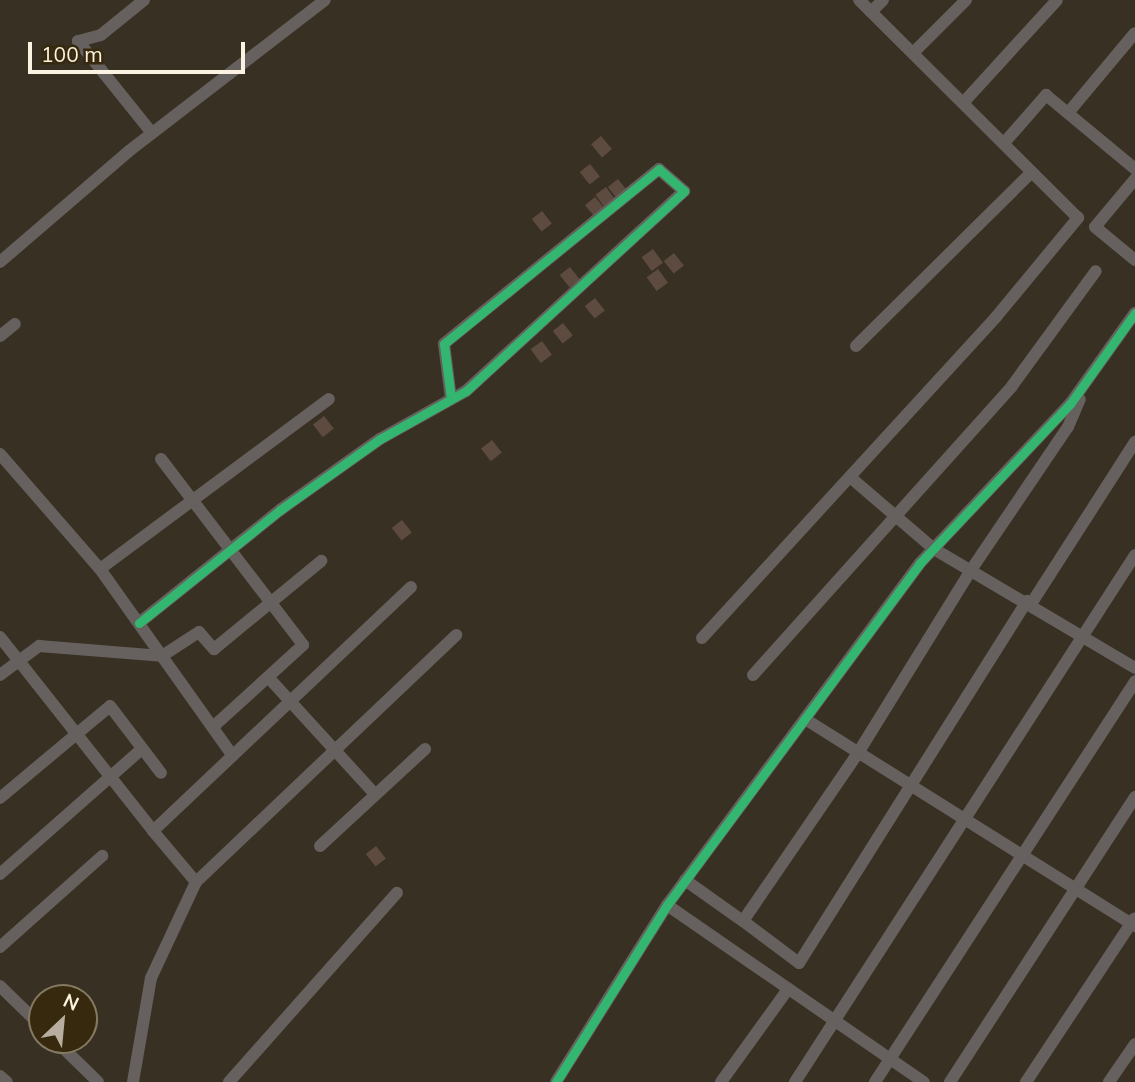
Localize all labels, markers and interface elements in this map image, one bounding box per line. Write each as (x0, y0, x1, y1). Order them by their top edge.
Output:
scale bar (32, 28, 248, 72)
text: 100 m (41, 41, 103, 67)
north arrow (28, 984, 98, 1054)
text: N (60, 988, 83, 1016)

